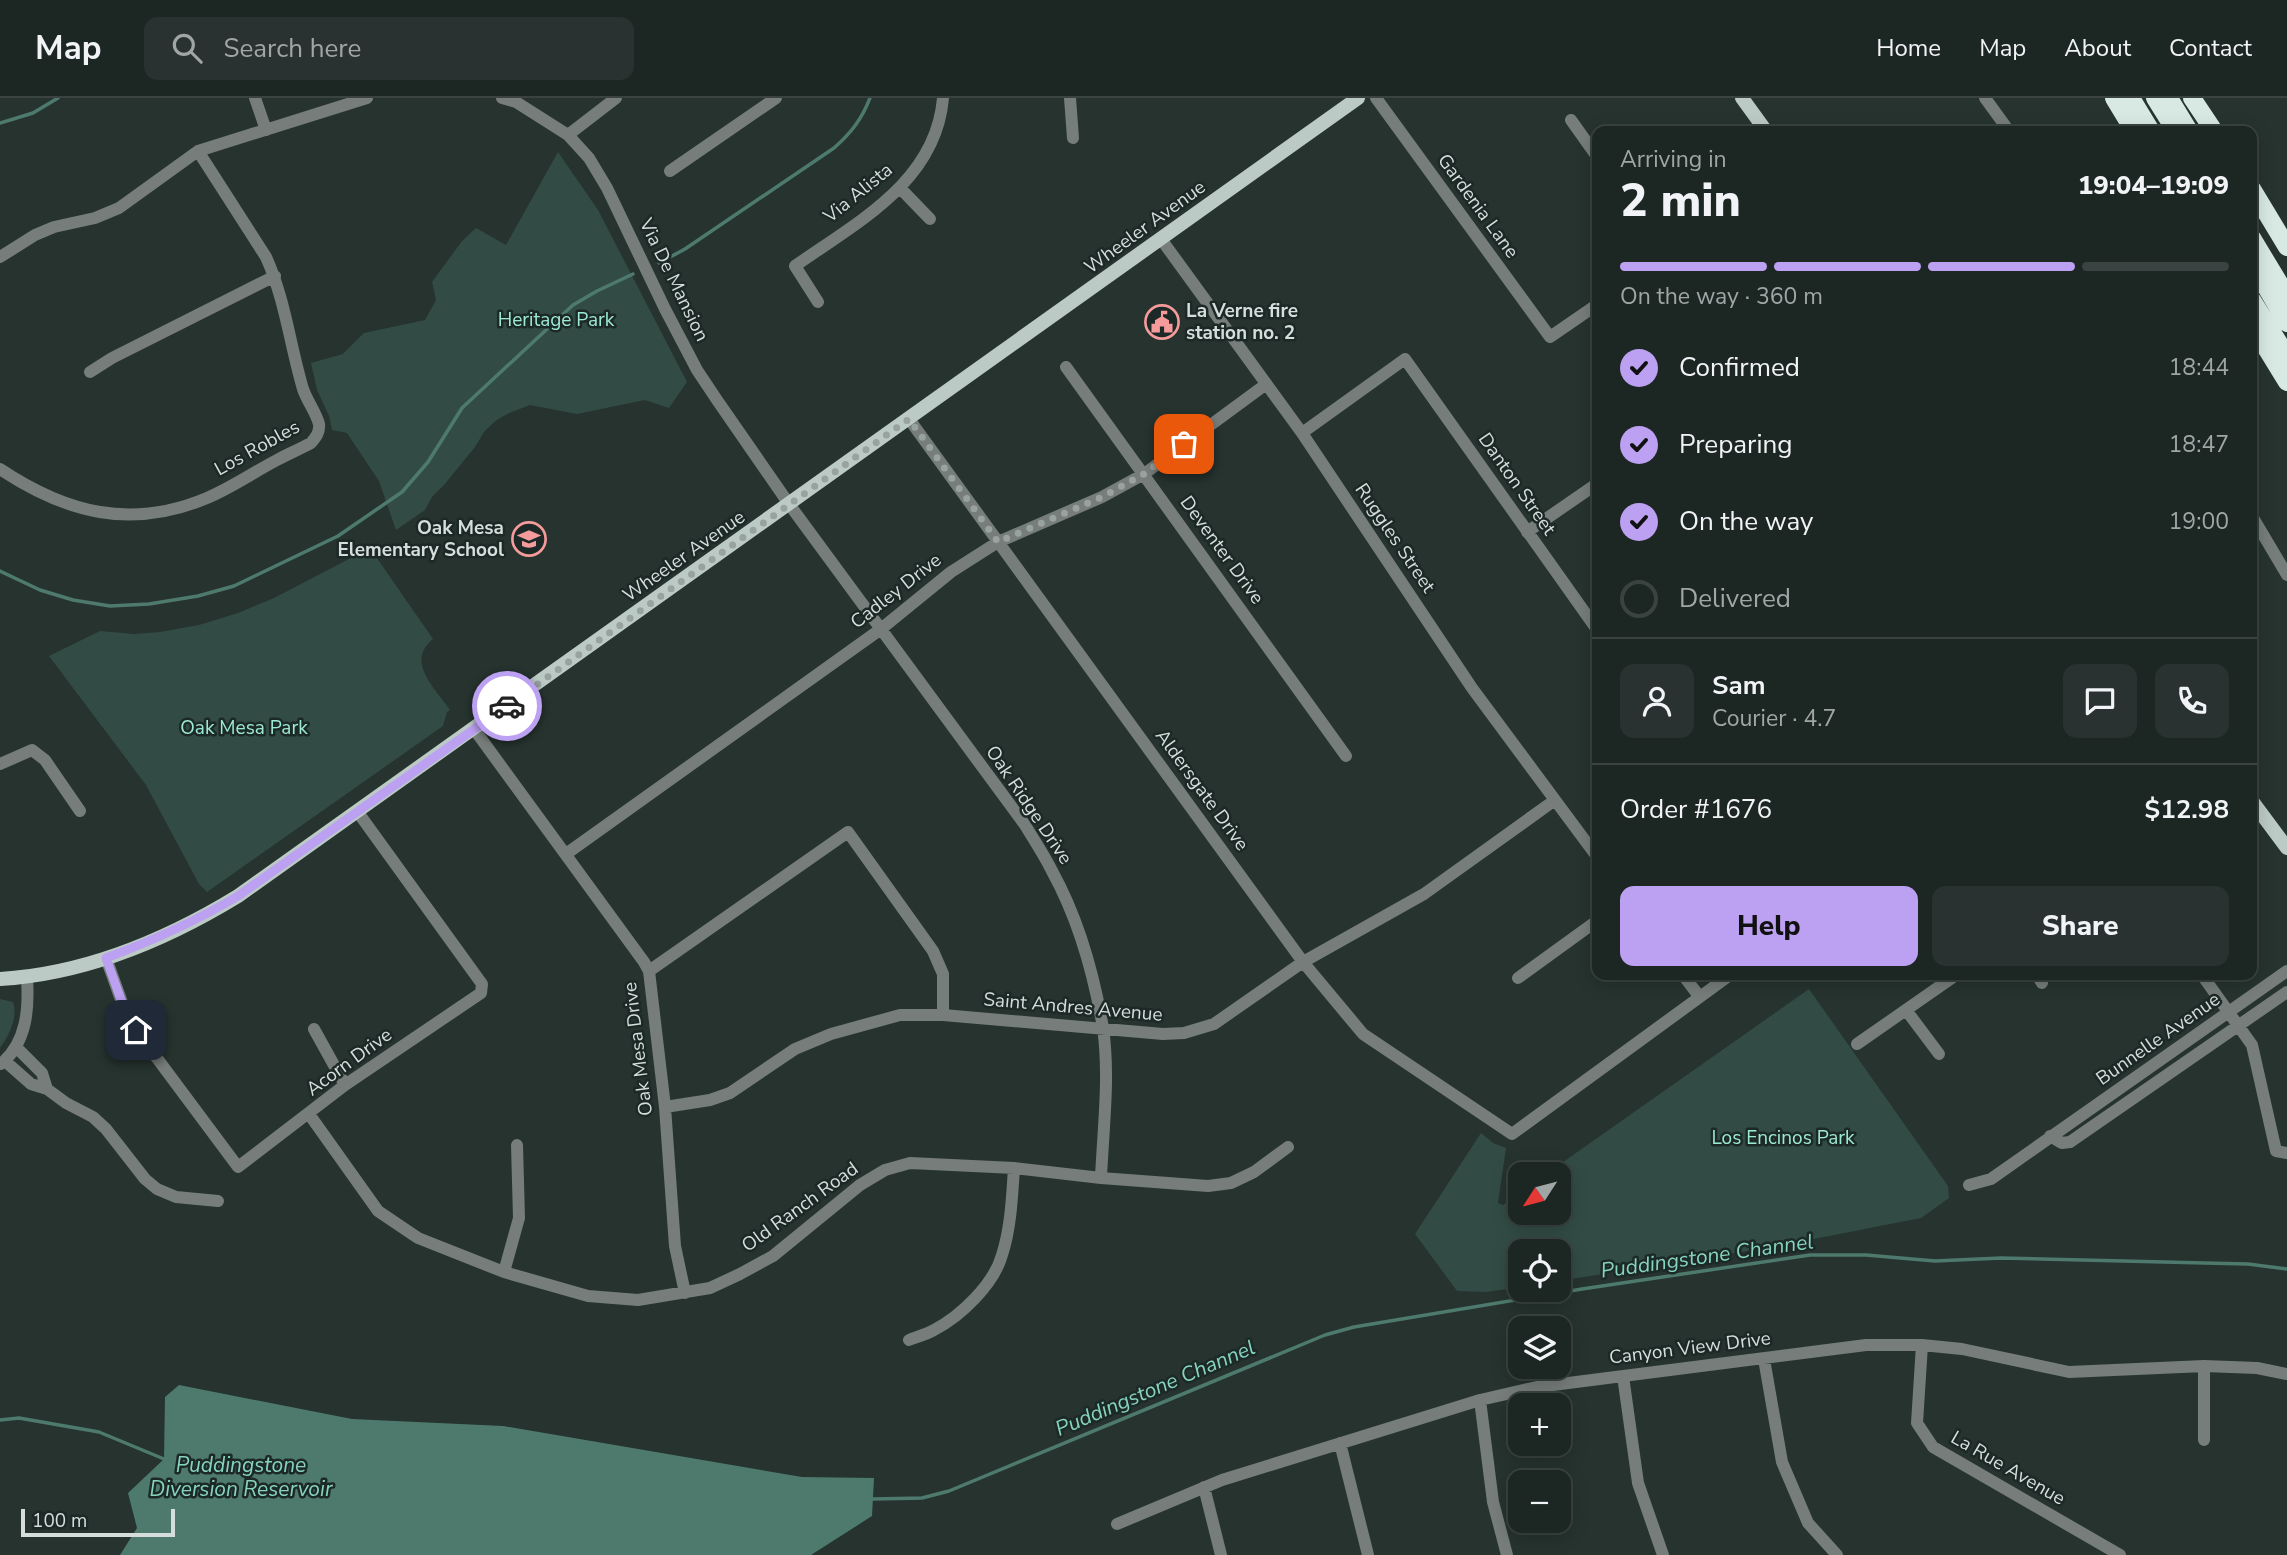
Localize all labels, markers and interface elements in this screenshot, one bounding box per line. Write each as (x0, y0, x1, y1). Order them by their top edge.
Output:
search box (144, 17, 634, 80)
text: Map (35, 26, 102, 71)
icon: search (168, 29, 206, 67)
text: Search here (224, 31, 361, 66)
text: Home (1876, 32, 1941, 64)
text: Map (1979, 32, 2026, 64)
text: About (2064, 32, 2131, 64)
text: Contact (2169, 32, 2252, 64)
text: Arriving in (1620, 144, 1727, 175)
street label: Gardenia Lane (1431, 149, 1525, 263)
street label: Via Alista (817, 157, 898, 230)
text: 19:04–19:09 (2078, 168, 2229, 203)
text: 2 min (1620, 169, 1741, 232)
street label: Wheeler Avenue (1079, 174, 1211, 280)
street label: Via De Mansion (633, 213, 715, 346)
text: On the way · 360 m (1620, 281, 1823, 312)
place label: La Verne fire station no. 2 (1186, 298, 1298, 346)
public building icon: La Verne fire station no. 2 (1143, 303, 1181, 341)
park label: Heritage Park (498, 307, 615, 333)
icon: check (1620, 349, 1658, 387)
text: Confirmed (1679, 350, 1800, 385)
text: 18:44 (2169, 352, 2229, 383)
street label: Los Robles (210, 414, 304, 482)
pin (1154, 414, 1214, 474)
icon: bag (1165, 425, 1203, 463)
icon: check (1620, 426, 1658, 464)
text: Preparing (1679, 427, 1792, 462)
street label: Danton Street (1472, 428, 1562, 541)
text: 18:47 (2169, 429, 2229, 460)
street label: Ruggles Street (1349, 478, 1442, 598)
street label: Deventer Drive (1174, 491, 1270, 609)
icon: check (1620, 503, 1658, 541)
street label: Wheeler Avenue (618, 504, 750, 608)
text: On the way (1679, 504, 1813, 539)
text: 19:00 (2169, 506, 2229, 537)
place label: Oak Mesa Elementary School (337, 515, 504, 563)
school or university icon: Oak Mesa Elementary School (510, 520, 548, 558)
street label: Cadley Drive (845, 547, 947, 635)
text: Delivered (1679, 581, 1791, 616)
button: person (1620, 664, 1694, 738)
button: chat (2063, 664, 2137, 738)
button: phone (2155, 664, 2229, 738)
text: Sam (1712, 668, 1765, 703)
courier (472, 671, 542, 741)
icon: car (488, 687, 526, 725)
text: Courier · 4.7 (1712, 703, 1836, 734)
park label: Oak Mesa Park (180, 715, 308, 741)
street label: Aldersgate Drive (1149, 724, 1255, 856)
street label: Oak Ridge Drive (980, 740, 1078, 870)
text: Order #1676 (1620, 792, 1772, 827)
text: $12.98 (2145, 792, 2229, 827)
button: Help (1620, 886, 1918, 966)
button: Share (1932, 886, 2229, 966)
street label: Oak Mesa Drive (617, 981, 659, 1117)
street label: Saint Andres Avenue (982, 986, 1164, 1028)
street label: Bunnelle Avenue (2091, 986, 2225, 1092)
pin (106, 1000, 166, 1060)
icon: home (117, 1011, 155, 1049)
street label: Acorn Drive (301, 1022, 397, 1102)
park label: Los Encinos Park (1711, 1125, 1855, 1151)
street label: Old Ranch Road (736, 1156, 864, 1258)
north arrow (1508, 1162, 1572, 1225)
map controls (1508, 1162, 1571, 1533)
water label: Puddingstone Channel (1599, 1227, 1815, 1285)
button: locate (1508, 1239, 1571, 1302)
button: layers (1508, 1316, 1571, 1379)
street label: Canyon View Drive (1608, 1325, 1772, 1371)
water label: Puddingstone Channel (1051, 1333, 1259, 1443)
button: + (1508, 1393, 1571, 1456)
street label: La Rue Avenue (1946, 1425, 2070, 1511)
water label: Puddingstone Diversion Reservoir (150, 1451, 333, 1503)
button: − (1508, 1470, 1571, 1533)
scale bar (21, 1506, 175, 1538)
text: 100 m (32, 1508, 87, 1534)

